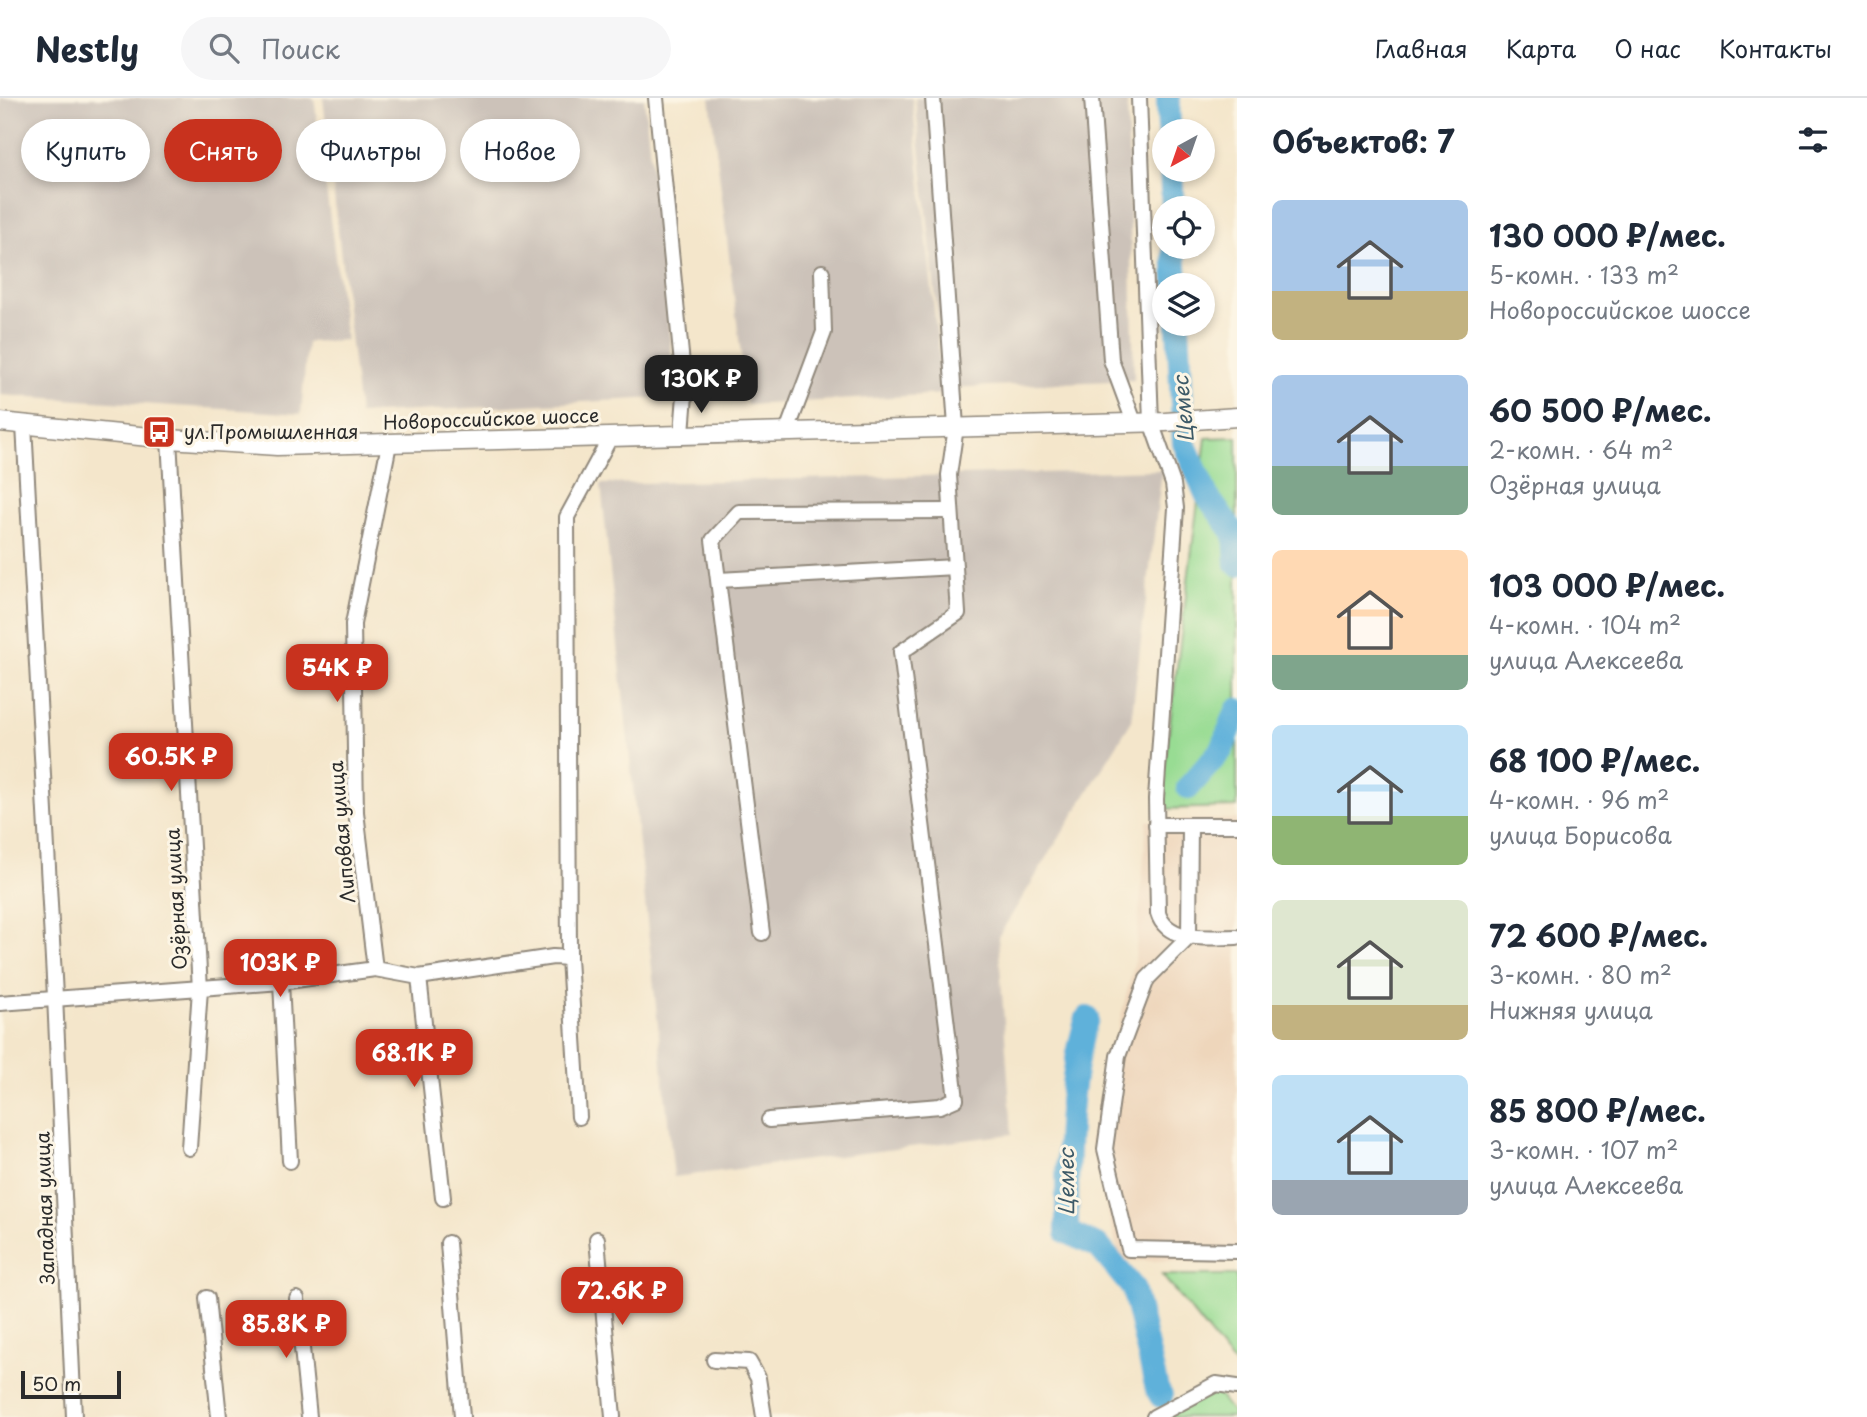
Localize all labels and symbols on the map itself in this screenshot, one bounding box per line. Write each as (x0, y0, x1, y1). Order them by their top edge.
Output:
north arrow (1152, 119, 1214, 182)
pin: 130K ₽ (644, 356, 758, 415)
water label: Цемес (1163, 373, 1201, 444)
street label: Новороссийское шоссе (382, 400, 599, 436)
bus stop icon: ул.Промышленная (140, 413, 178, 451)
place label: ул.Промышленная (184, 417, 359, 445)
pin: 54K ₽ (288, 644, 386, 704)
pin: 60.5K ₽ (106, 734, 236, 793)
street label: Липовая улица (321, 760, 361, 904)
street label: Озёрная улица (157, 827, 193, 971)
pin: 103K ₽ (223, 940, 337, 999)
pin: 68.1K ₽ (349, 1030, 479, 1089)
street label: Западная улица (27, 1131, 61, 1285)
water label: Цемес (1049, 1147, 1081, 1215)
pin: 72.6K ₽ (557, 1268, 687, 1327)
pin: 85.8K ₽ (221, 1300, 351, 1360)
scale bar (21, 1368, 121, 1400)

